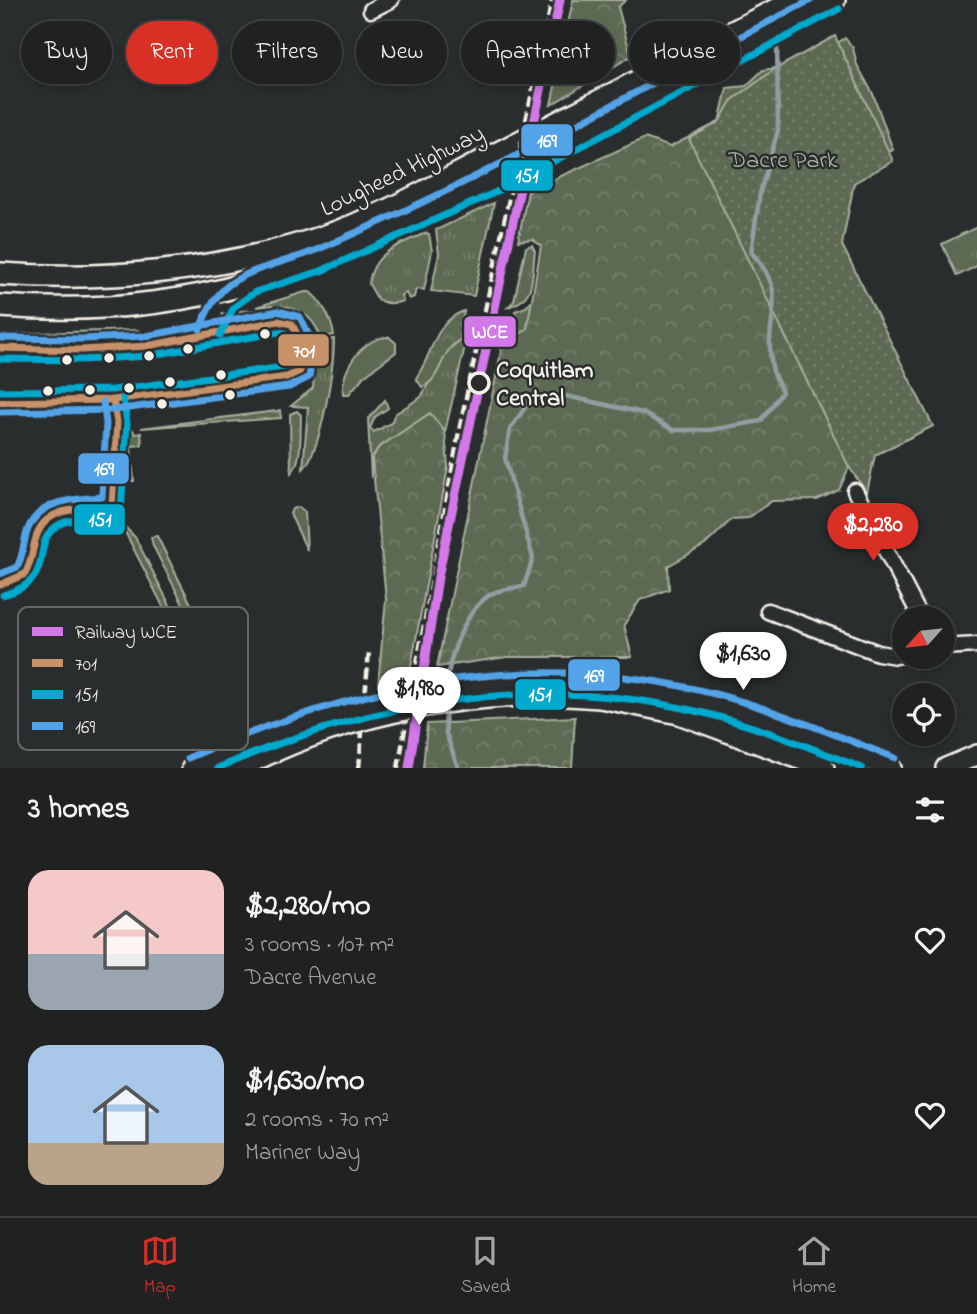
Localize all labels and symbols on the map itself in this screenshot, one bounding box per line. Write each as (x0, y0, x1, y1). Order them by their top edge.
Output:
street label: Lougheed Highway (315, 117, 492, 228)
line badge: 169 (520, 123, 574, 157)
text: 169 (537, 129, 557, 156)
park label: Dacre Park (728, 144, 838, 179)
line badge: 151 (500, 159, 554, 192)
text: 151 (516, 164, 538, 191)
line badge: WCE (463, 315, 517, 348)
text: WCE (472, 320, 508, 347)
unlabelled marker (258, 327, 272, 341)
line badge: 701 (277, 333, 330, 367)
text: 701 (293, 339, 315, 366)
unlabelled marker (181, 342, 195, 356)
unlabelled marker (142, 349, 156, 363)
unlabelled marker (102, 351, 116, 365)
unlabelled marker (60, 353, 74, 367)
place label: Coquitlam Central (496, 354, 594, 417)
unlabelled marker (214, 368, 228, 382)
marker: Coquitlam Central (468, 372, 490, 394)
unlabelled marker (163, 375, 177, 389)
unlabelled marker (122, 381, 136, 395)
unlabelled marker (83, 383, 97, 397)
unlabelled marker (41, 384, 55, 398)
unlabelled marker (223, 388, 237, 402)
unlabelled marker (155, 397, 169, 411)
line badge: 169 (77, 452, 130, 485)
text: 169 (94, 457, 114, 484)
line badge: 151 (73, 503, 126, 536)
pin: $2,280 (816, 504, 930, 563)
text: 151 (89, 508, 111, 535)
north arrow (892, 606, 956, 668)
legend (18, 607, 248, 750)
text: Railway WCE (75, 620, 177, 648)
pin: $1,630 (686, 632, 800, 692)
text: 701 (75, 652, 97, 679)
line badge: 169 (567, 658, 621, 692)
text: 169 (584, 664, 604, 691)
pin: $1,980 (362, 668, 476, 727)
line badge: 151 (514, 678, 567, 711)
text: 151 (75, 683, 98, 710)
text: 151 (529, 683, 551, 710)
text: 169 (75, 715, 95, 742)

